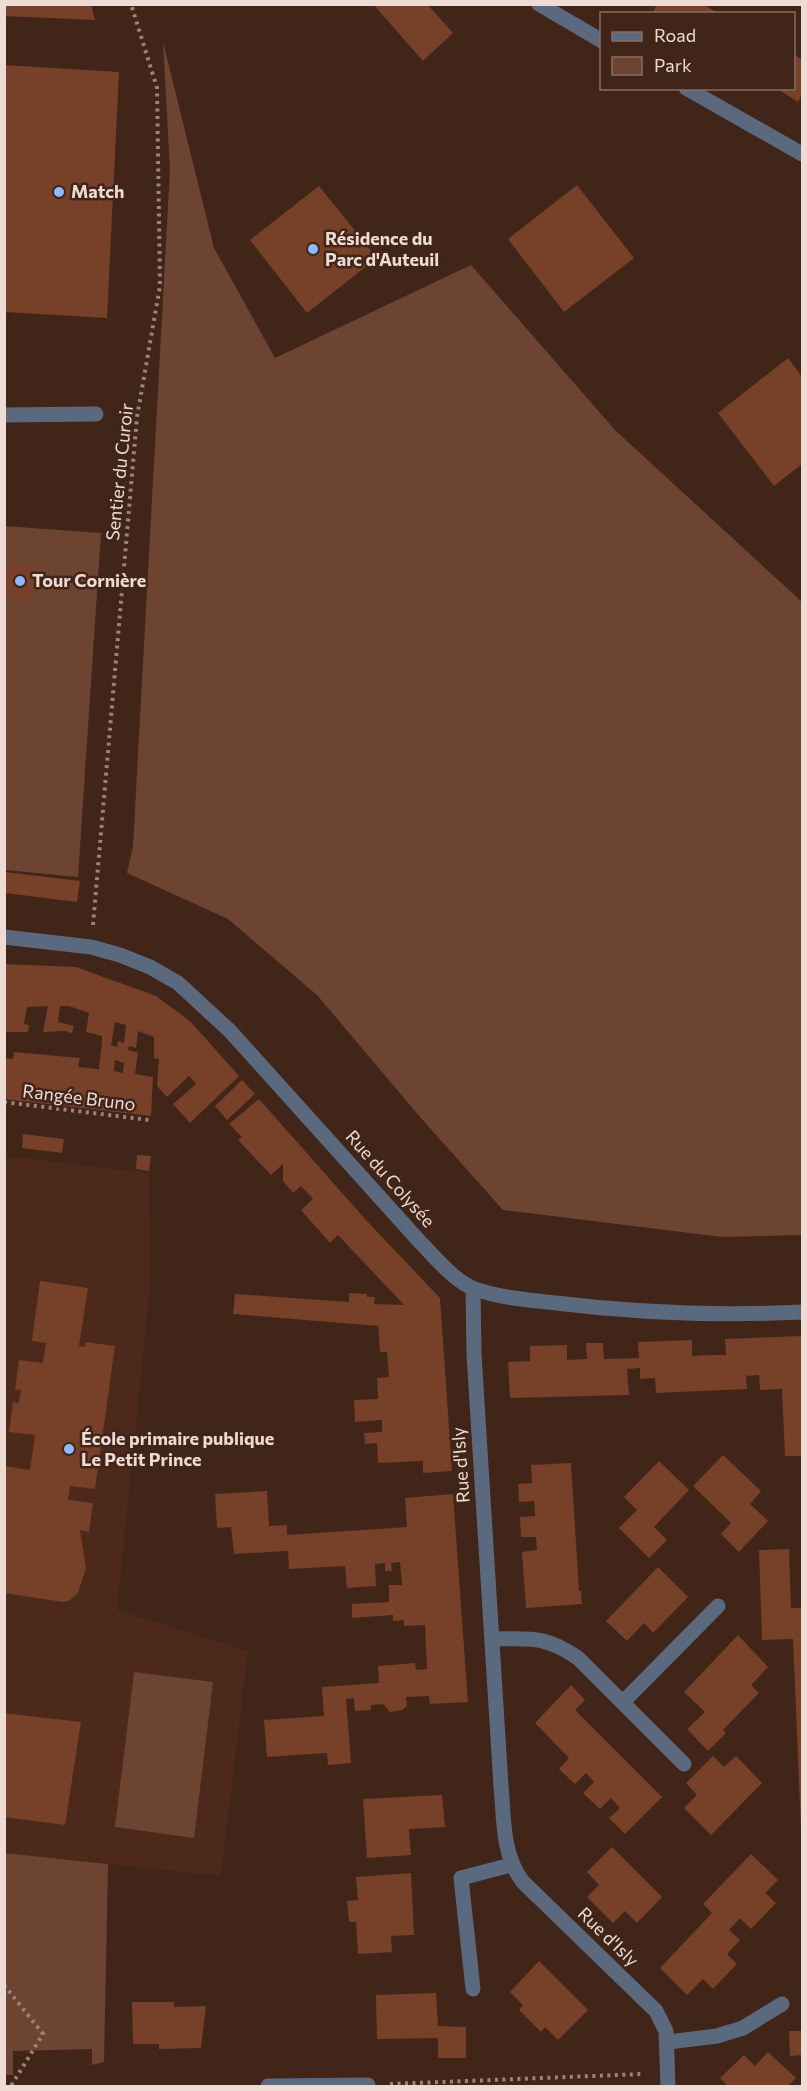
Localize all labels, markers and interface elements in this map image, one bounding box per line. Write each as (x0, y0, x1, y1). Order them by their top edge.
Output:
legend (600, 12, 795, 90)
text: Road (654, 24, 696, 46)
text: Park (654, 54, 692, 76)
place label: Match (71, 180, 124, 202)
marker: Match (52, 185, 66, 199)
place label: Résidence du Parc d'Auteuil (325, 227, 439, 270)
marker: Résidence du Parc d'Auteuil (306, 242, 320, 256)
street label: Sentier du Curoir (101, 402, 137, 542)
place label: Tour Cornière (32, 569, 146, 591)
marker: Tour Cornière (13, 574, 27, 588)
street label: Rangée Bruno (21, 1079, 137, 1115)
street label: Rue du Colysée (341, 1125, 440, 1231)
street label: Rue d'Isly (446, 1426, 474, 1504)
place label: École primaire publique Le Petit Prince (81, 1427, 274, 1470)
marker: École primaire publique Le Petit Prince (62, 1442, 76, 1456)
street label: Rue d'Isly (574, 1902, 644, 1971)

